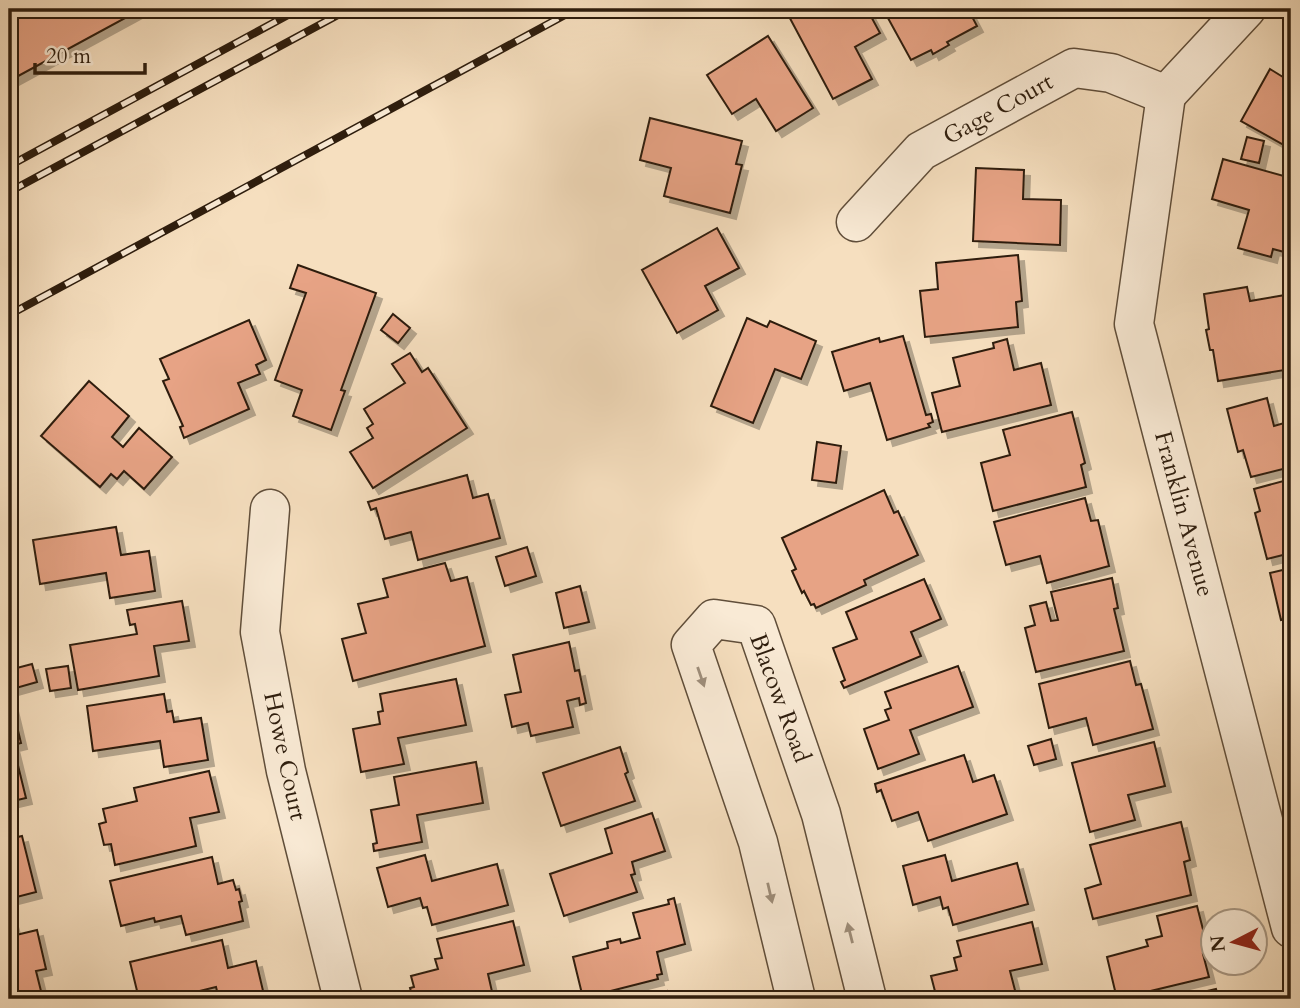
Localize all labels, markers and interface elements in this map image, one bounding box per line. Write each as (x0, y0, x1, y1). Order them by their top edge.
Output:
scale bar (35, 32, 145, 76)
text: 20 m (46, 42, 91, 71)
street label: Gage Court (937, 65, 1059, 153)
street label: Franklin Avenue (1146, 428, 1222, 600)
street label: Blacow Road (741, 629, 819, 767)
one-way arrow (696, 666, 707, 687)
street label: Howe Court (255, 689, 315, 824)
one-way arrow (765, 882, 776, 904)
north arrow (1198, 906, 1268, 976)
one-way arrow (845, 922, 856, 944)
text: N (1204, 934, 1232, 953)

